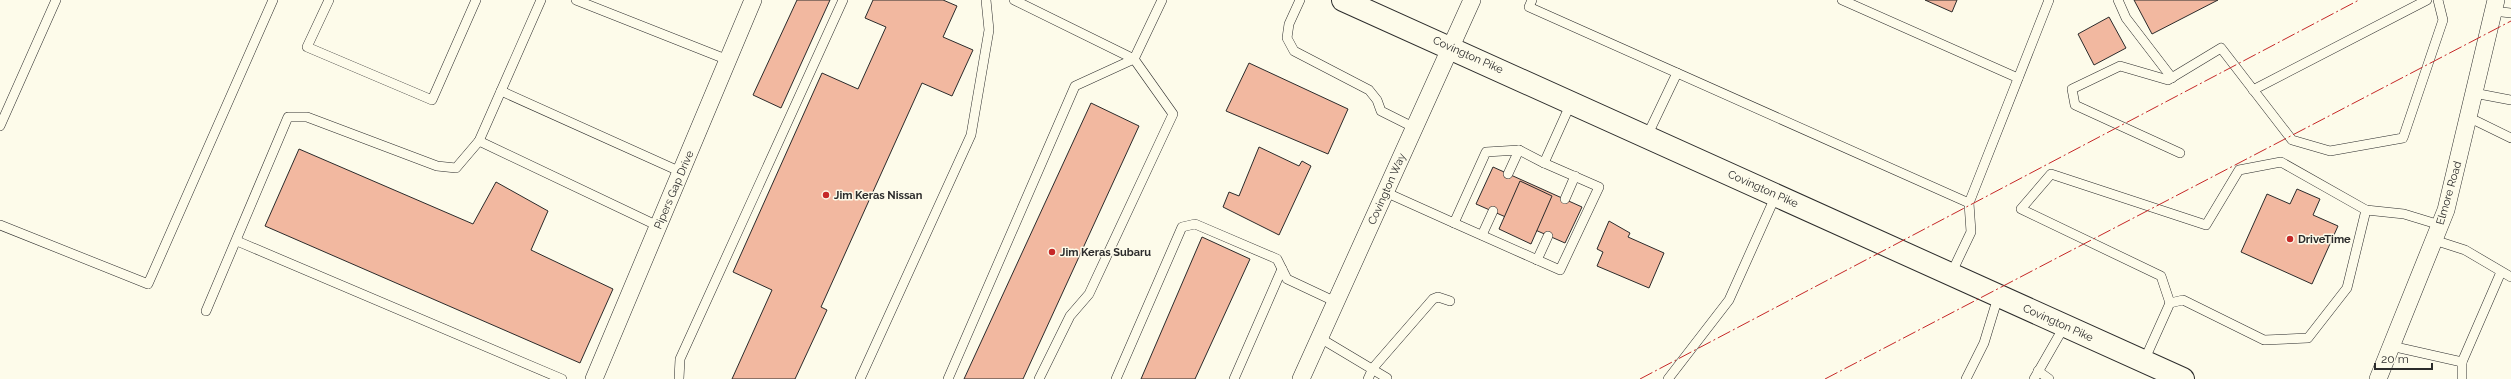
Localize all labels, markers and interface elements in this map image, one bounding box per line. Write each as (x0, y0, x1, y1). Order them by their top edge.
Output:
street label: Covington Pike (1431, 34, 1506, 77)
street label: Pipers Gap Drive (652, 148, 697, 231)
street label: Covington Way (1365, 151, 1409, 227)
street label: Elmore Road (2434, 159, 2464, 226)
street label: Covington Pike (1726, 168, 1801, 211)
place label: Jim Keras Nissan (834, 189, 923, 202)
marker: Jim Keras Nissan (821, 190, 831, 200)
place label: DriveTime (2298, 233, 2351, 246)
marker: DriveTime (2285, 234, 2295, 244)
place label: Jim Keras Subaru (1060, 246, 1151, 259)
marker: Jim Keras Subaru (1047, 247, 1057, 257)
street label: Covington Pike (2021, 302, 2096, 345)
scale bar (2375, 345, 2432, 371)
text: 20 m (2381, 352, 2409, 366)

